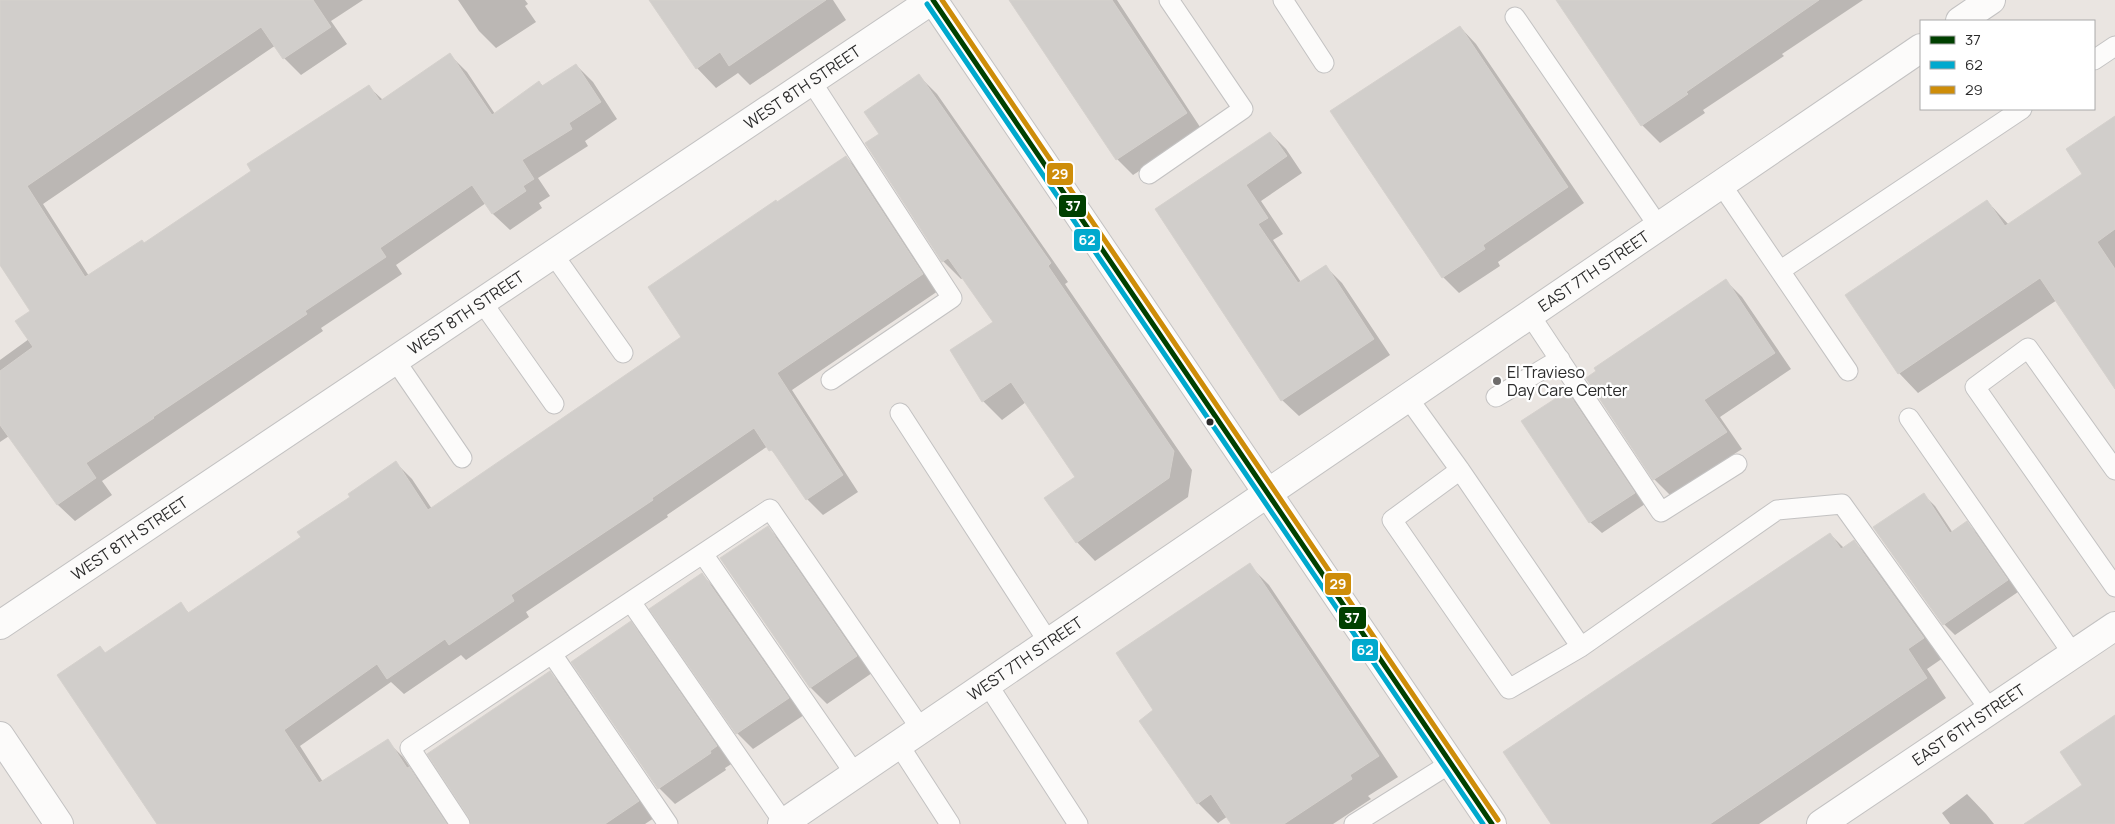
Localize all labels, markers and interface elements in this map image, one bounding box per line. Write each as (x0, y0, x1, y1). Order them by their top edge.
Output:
legend (1920, 20, 2095, 110)
text: 37 (1965, 29, 1981, 50)
street label: WEST 8TH STREET (740, 40, 865, 134)
text: 62 (1965, 54, 1983, 75)
text: 29 (1965, 79, 1983, 100)
line badge: 29 (1046, 162, 1074, 186)
text: 29 (1051, 164, 1069, 183)
line badge: 37 (1058, 194, 1087, 218)
text: 37 (1065, 196, 1081, 215)
street label: EAST 7TH STREET (1534, 225, 1654, 317)
line badge: 62 (1073, 228, 1101, 252)
text: 62 (1078, 230, 1096, 249)
street label: WEST 8TH STREET (403, 265, 529, 360)
place label: El Travieso Day Care Center (1507, 361, 1628, 401)
marker: El Travieso Day Care Center (1491, 375, 1503, 387)
unlabelled marker (1205, 417, 1215, 427)
street label: WEST 8TH STREET (67, 491, 193, 585)
line badge: 29 (1324, 572, 1352, 596)
text: 29 (1329, 574, 1347, 593)
line badge: 37 (1338, 606, 1367, 630)
text: 37 (1344, 608, 1360, 627)
street label: WEST 7TH STREET (963, 611, 1087, 706)
line badge: 62 (1351, 638, 1379, 662)
text: 62 (1356, 640, 1374, 659)
street label: EAST 6TH STREET (1908, 678, 2030, 771)

